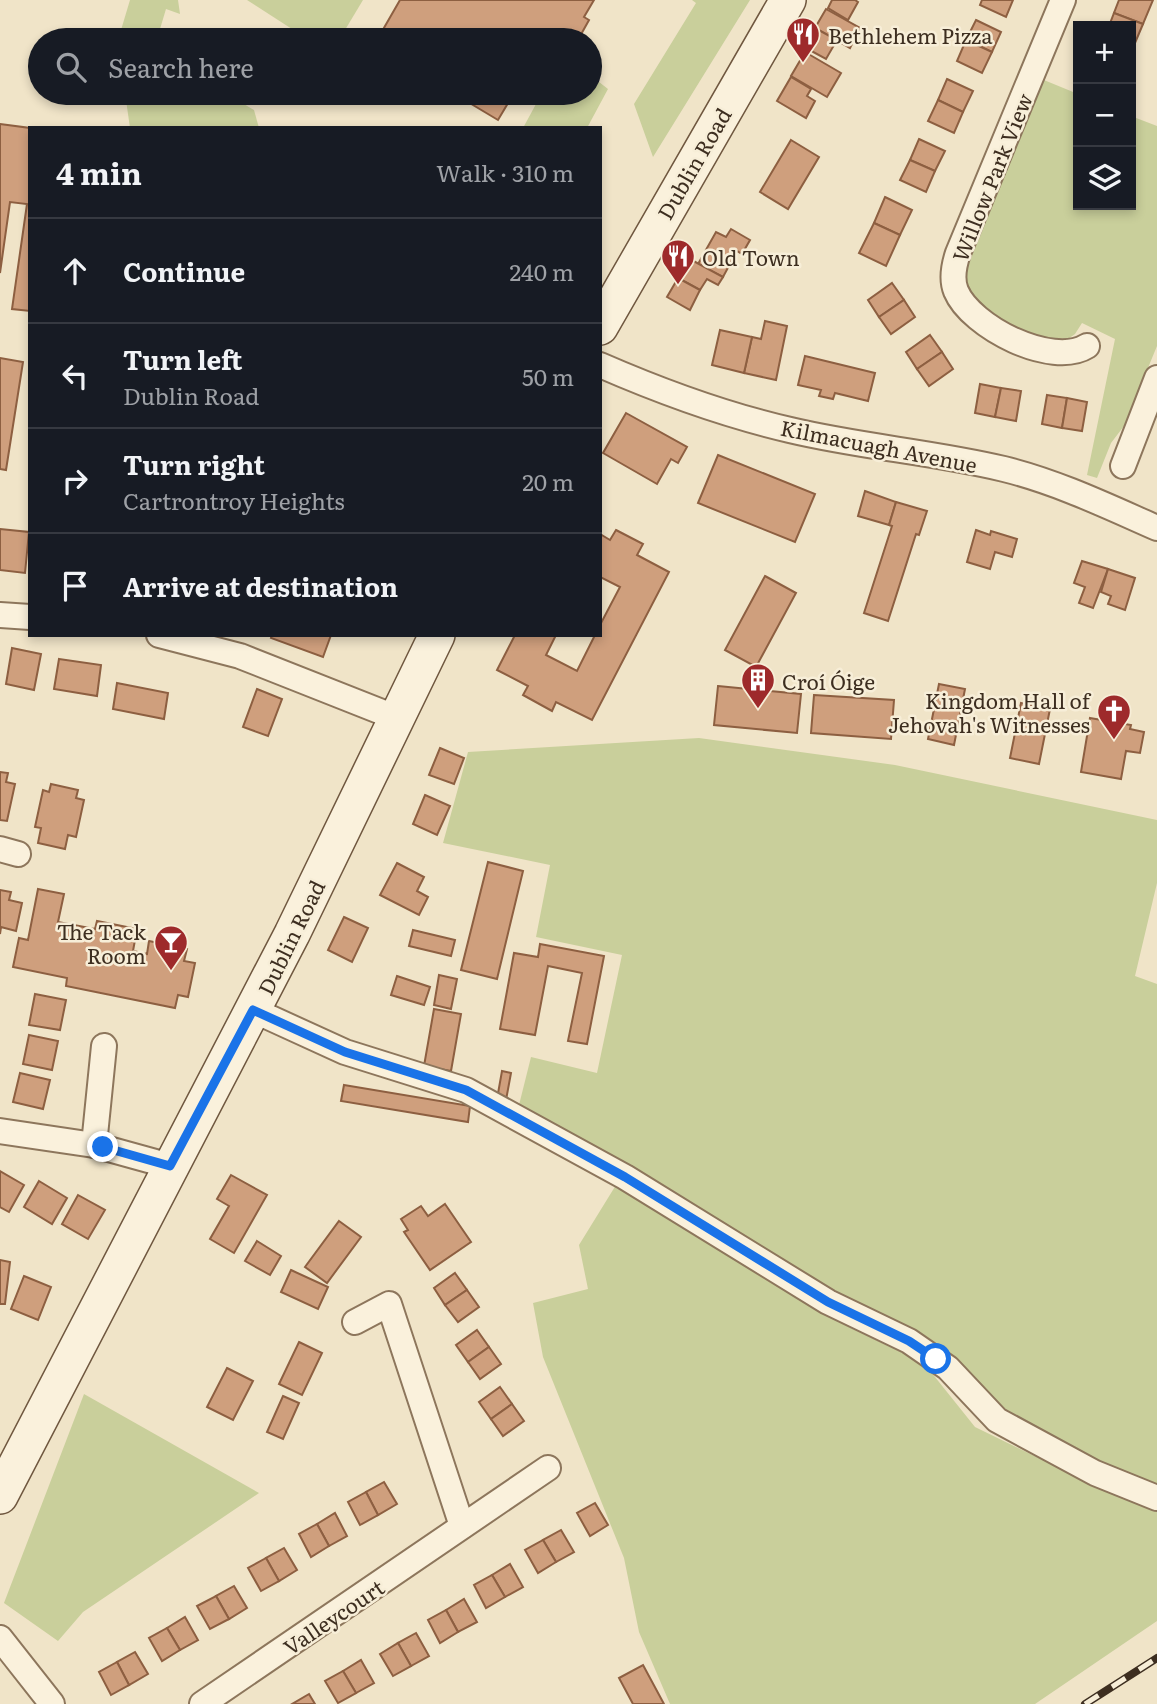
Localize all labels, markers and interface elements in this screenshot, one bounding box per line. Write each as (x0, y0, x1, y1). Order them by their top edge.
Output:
restaurant icon: Bethlehem Pizza (784, 15, 822, 64)
place label: Bethlehem Pizza (828, 19, 993, 50)
map controls (1073, 21, 1136, 210)
button: + (1073, 21, 1136, 84)
search box (28, 28, 602, 105)
text: Search here (108, 47, 254, 86)
icon: search (52, 48, 90, 86)
button: − (1073, 84, 1136, 147)
street label: Willow Park View (943, 88, 1039, 266)
street label: Dublin Road (648, 101, 738, 225)
button: layers (1073, 147, 1136, 210)
text: 4 min (56, 150, 142, 194)
text: Walk · 310 m (436, 155, 574, 189)
restaurant icon: Old Town (659, 237, 697, 286)
place label: Old Town (702, 241, 800, 272)
text: Continue (123, 251, 245, 290)
icon: ahead (56, 252, 94, 290)
text: 240 m (509, 254, 574, 288)
text: Turn left (123, 339, 242, 378)
icon: left (56, 357, 94, 395)
text: 50 m (522, 359, 574, 393)
text: Dublin Road (123, 378, 259, 412)
street label: Kilmacuagh Avenue (778, 411, 980, 479)
text: Turn right (123, 444, 265, 483)
icon: right (56, 462, 94, 500)
text: 20 m (522, 464, 574, 498)
text: Cartrontroy Heights (123, 483, 345, 517)
text: Arrive at destination (123, 566, 398, 605)
icon: arrive (56, 567, 94, 605)
building icon: Croí Óige (739, 661, 777, 710)
place label: Croí Óige (782, 665, 875, 696)
place label: Kingdom Hall of Jehovah's Witnesses (888, 684, 1092, 739)
church icon: Kingdom Hall of Jehovah's Witnesses (1095, 692, 1133, 741)
street label: Dublin Road (249, 874, 331, 1000)
place label: The Tack Room (57, 915, 146, 970)
bar icon: The Tack Room (152, 923, 190, 972)
route end (87, 1131, 118, 1162)
route start (920, 1343, 951, 1374)
street label: Valleycourt (276, 1571, 390, 1661)

